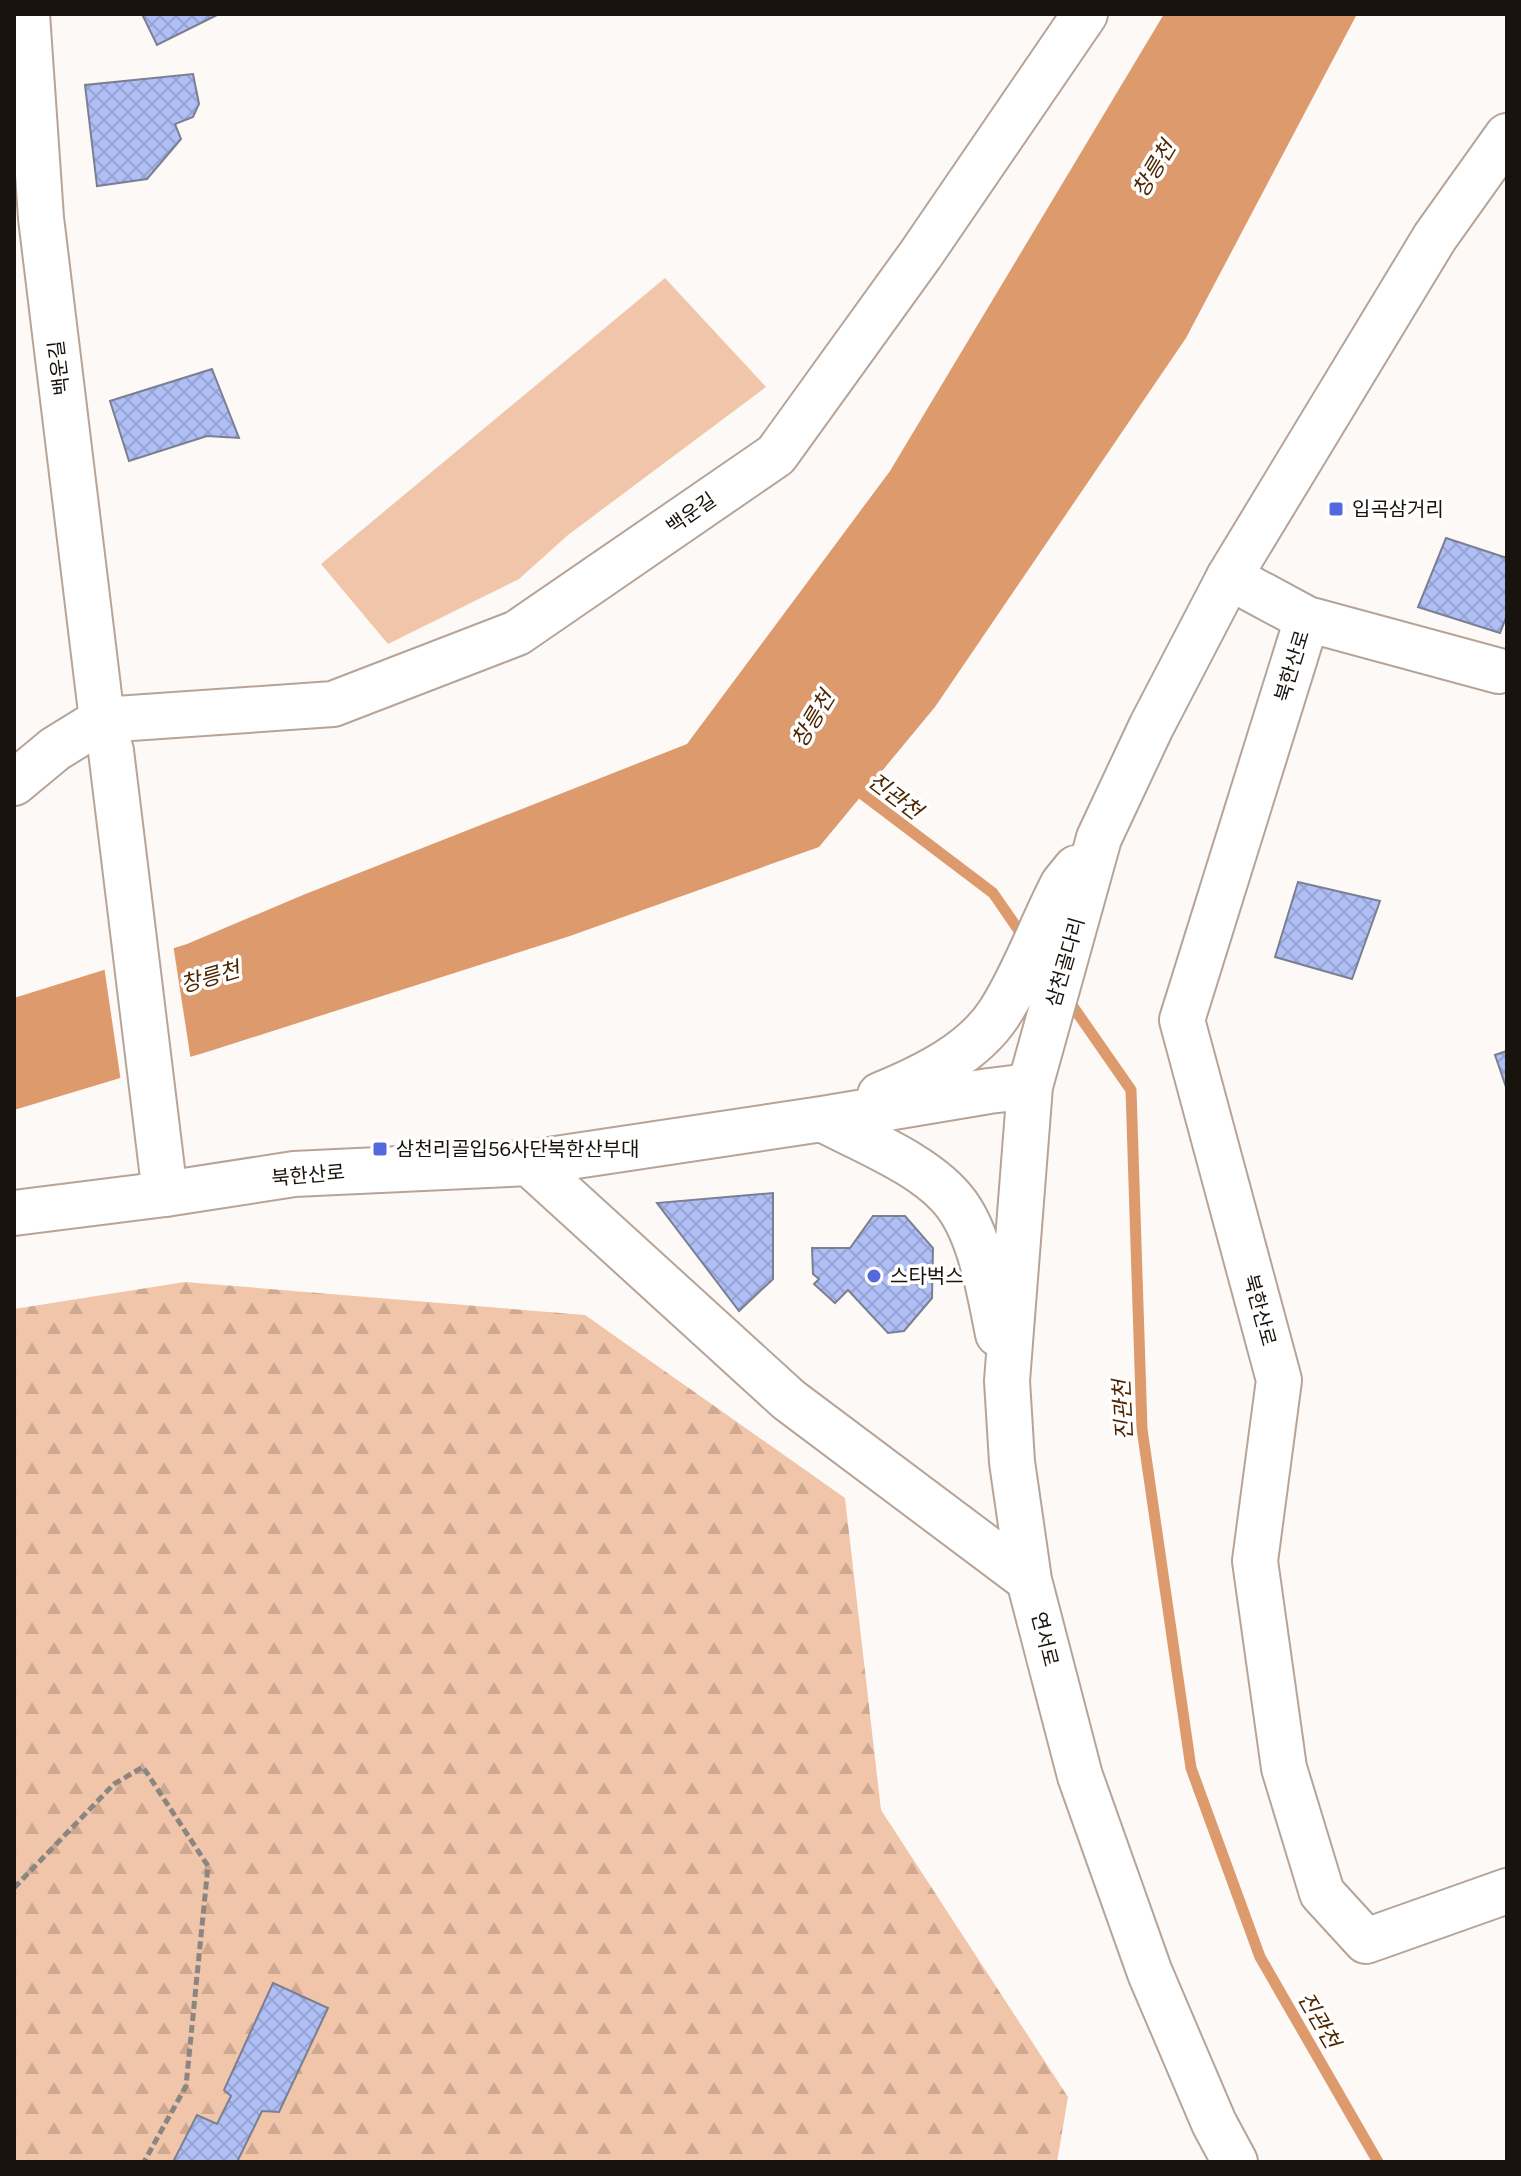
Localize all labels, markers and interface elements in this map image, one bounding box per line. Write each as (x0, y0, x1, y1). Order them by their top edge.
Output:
water label: 창릉천 (1127, 134, 1183, 202)
street label: 백운길 (44, 339, 74, 397)
street label: 백운길 (662, 487, 720, 539)
place label: 입곡삼거리 (1352, 497, 1444, 521)
marker: 입곡삼거리 (1327, 500, 1345, 518)
street label: 북한산로 (1270, 627, 1314, 705)
water label: 창릉천 (786, 684, 842, 752)
water label: 진관천 (863, 767, 930, 827)
street label: 삼천골다리 (1041, 914, 1089, 1010)
water label: 창릉천 (177, 955, 246, 998)
place label: 삼천리골입56사단북한산부대 (396, 1137, 640, 1161)
marker: 삼천리골입56사단북한산부대 (371, 1140, 389, 1158)
street label: 북한산로 (270, 1160, 346, 1190)
place label: 스타벅스 (890, 1264, 964, 1288)
marker: 스타벅스 (865, 1267, 883, 1285)
street label: 북한산로 (1239, 1271, 1281, 1349)
water label: 진관천 (1108, 1376, 1138, 1441)
street label: 연서로 (1027, 1609, 1063, 1669)
water label: 진관천 (1292, 1987, 1347, 2055)

